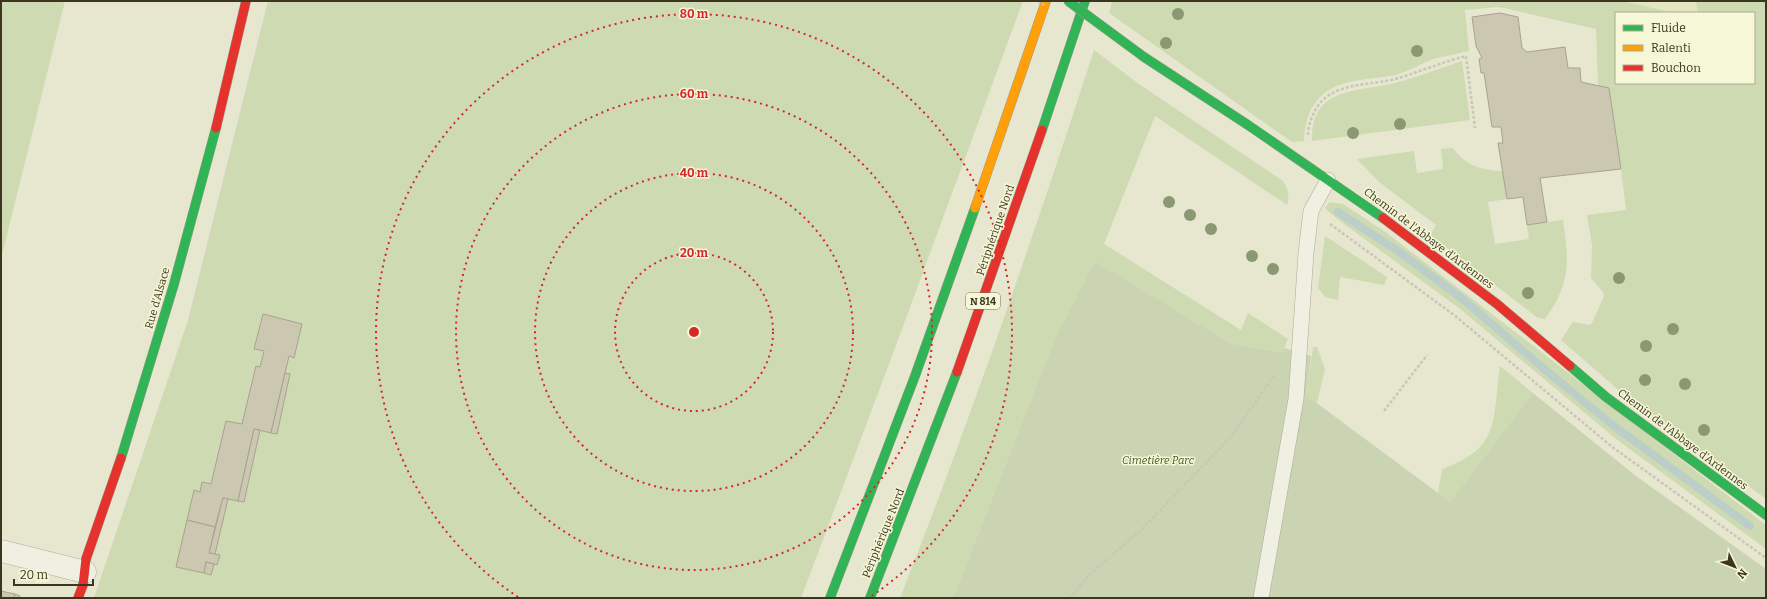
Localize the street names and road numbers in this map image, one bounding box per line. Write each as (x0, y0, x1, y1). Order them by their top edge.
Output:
street label: Périphérique Nord (974, 183, 1017, 277)
street label: Chemin de l'Abbaye d'Ardennes (1361, 185, 1496, 292)
street label: Rue d'Alsace (142, 266, 172, 330)
road number: N 814 (966, 293, 1000, 309)
street label: Chemin de l'Abbaye d'Ardennes (1615, 386, 1750, 493)
street label: Périphérique Nord (860, 486, 907, 580)

